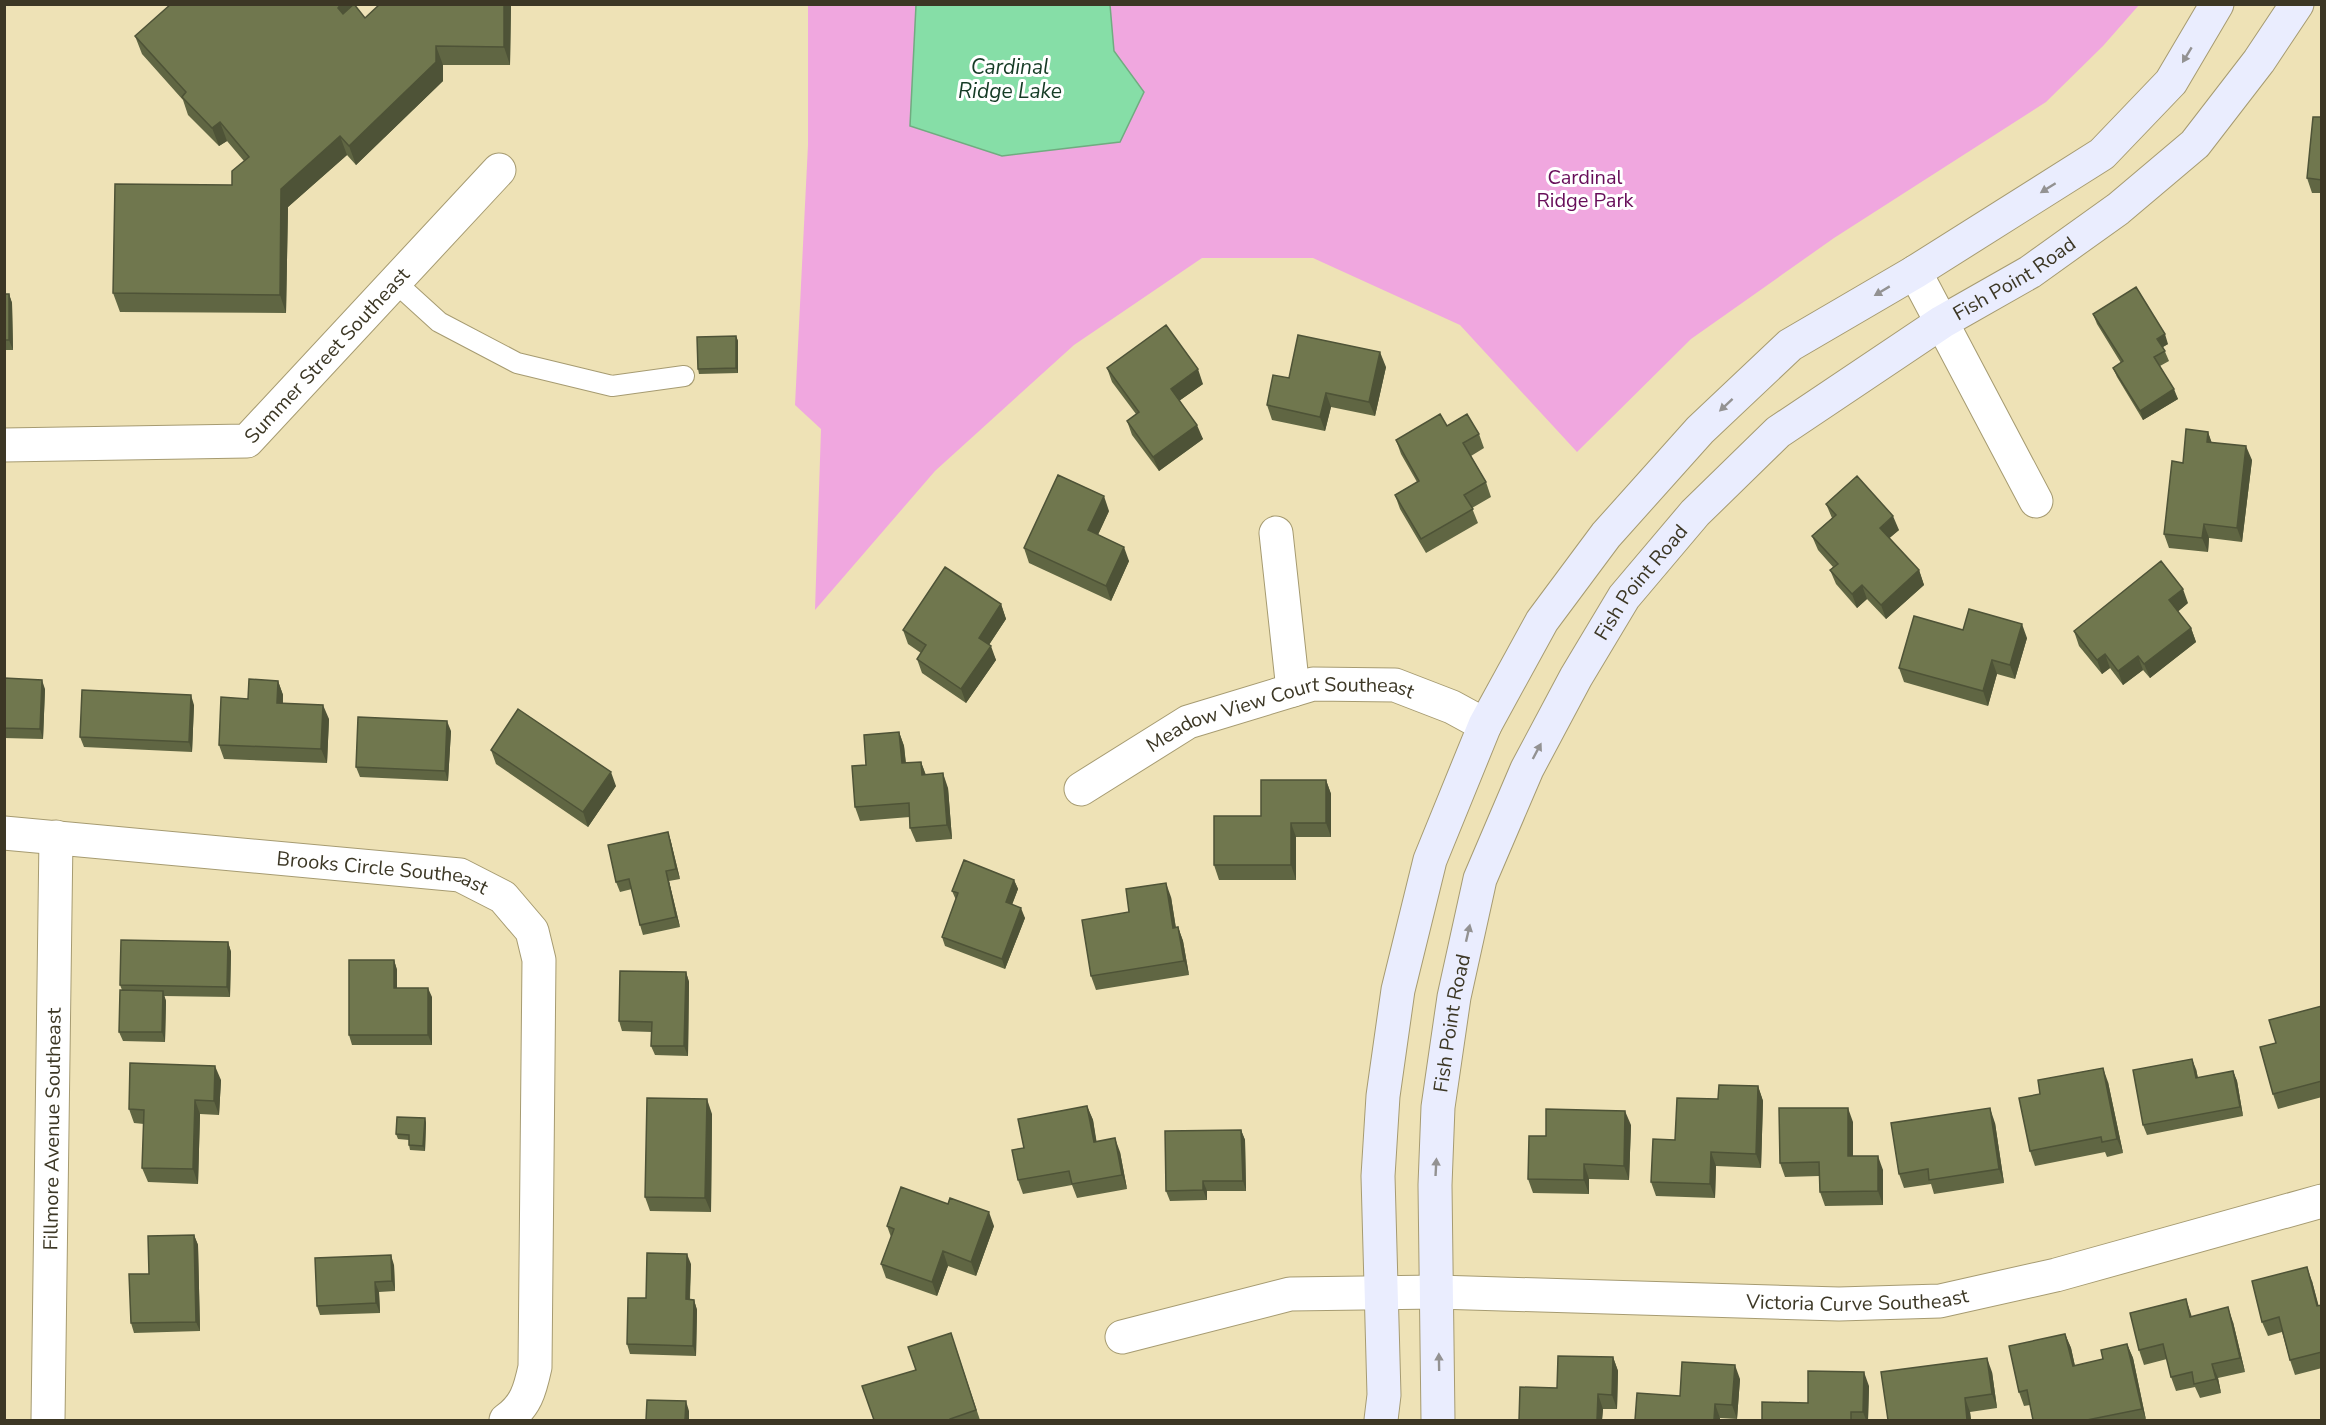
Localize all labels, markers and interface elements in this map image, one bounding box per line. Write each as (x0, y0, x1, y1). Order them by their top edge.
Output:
one-way arrow (2182, 47, 2192, 64)
water label: Cardinal Ridge Lake (958, 53, 1062, 105)
park label: Cardinal Ridge Park (1536, 164, 1635, 214)
one-way arrow (2039, 182, 2056, 193)
street label: Fish Point Road (1948, 230, 2081, 327)
street label: Summer Street Southeast (238, 261, 416, 449)
one-way arrow (1874, 285, 1890, 296)
one-way arrow (1719, 398, 1733, 412)
street label: Fish Point Road (1588, 518, 1693, 645)
street label: Meadow View Court Southeast (1141, 670, 1419, 758)
one-way arrow (1532, 743, 1542, 760)
street label: Brooks Circle Southeast (275, 845, 494, 901)
one-way arrow (1464, 923, 1473, 942)
street label: Fish Point Road (1427, 951, 1477, 1094)
street label: Fillmore Avenue Southeast (37, 1007, 67, 1251)
one-way arrow (1431, 1158, 1440, 1177)
street label: Victoria Curve Southeast (1745, 1281, 1972, 1318)
one-way arrow (1434, 1353, 1443, 1372)

